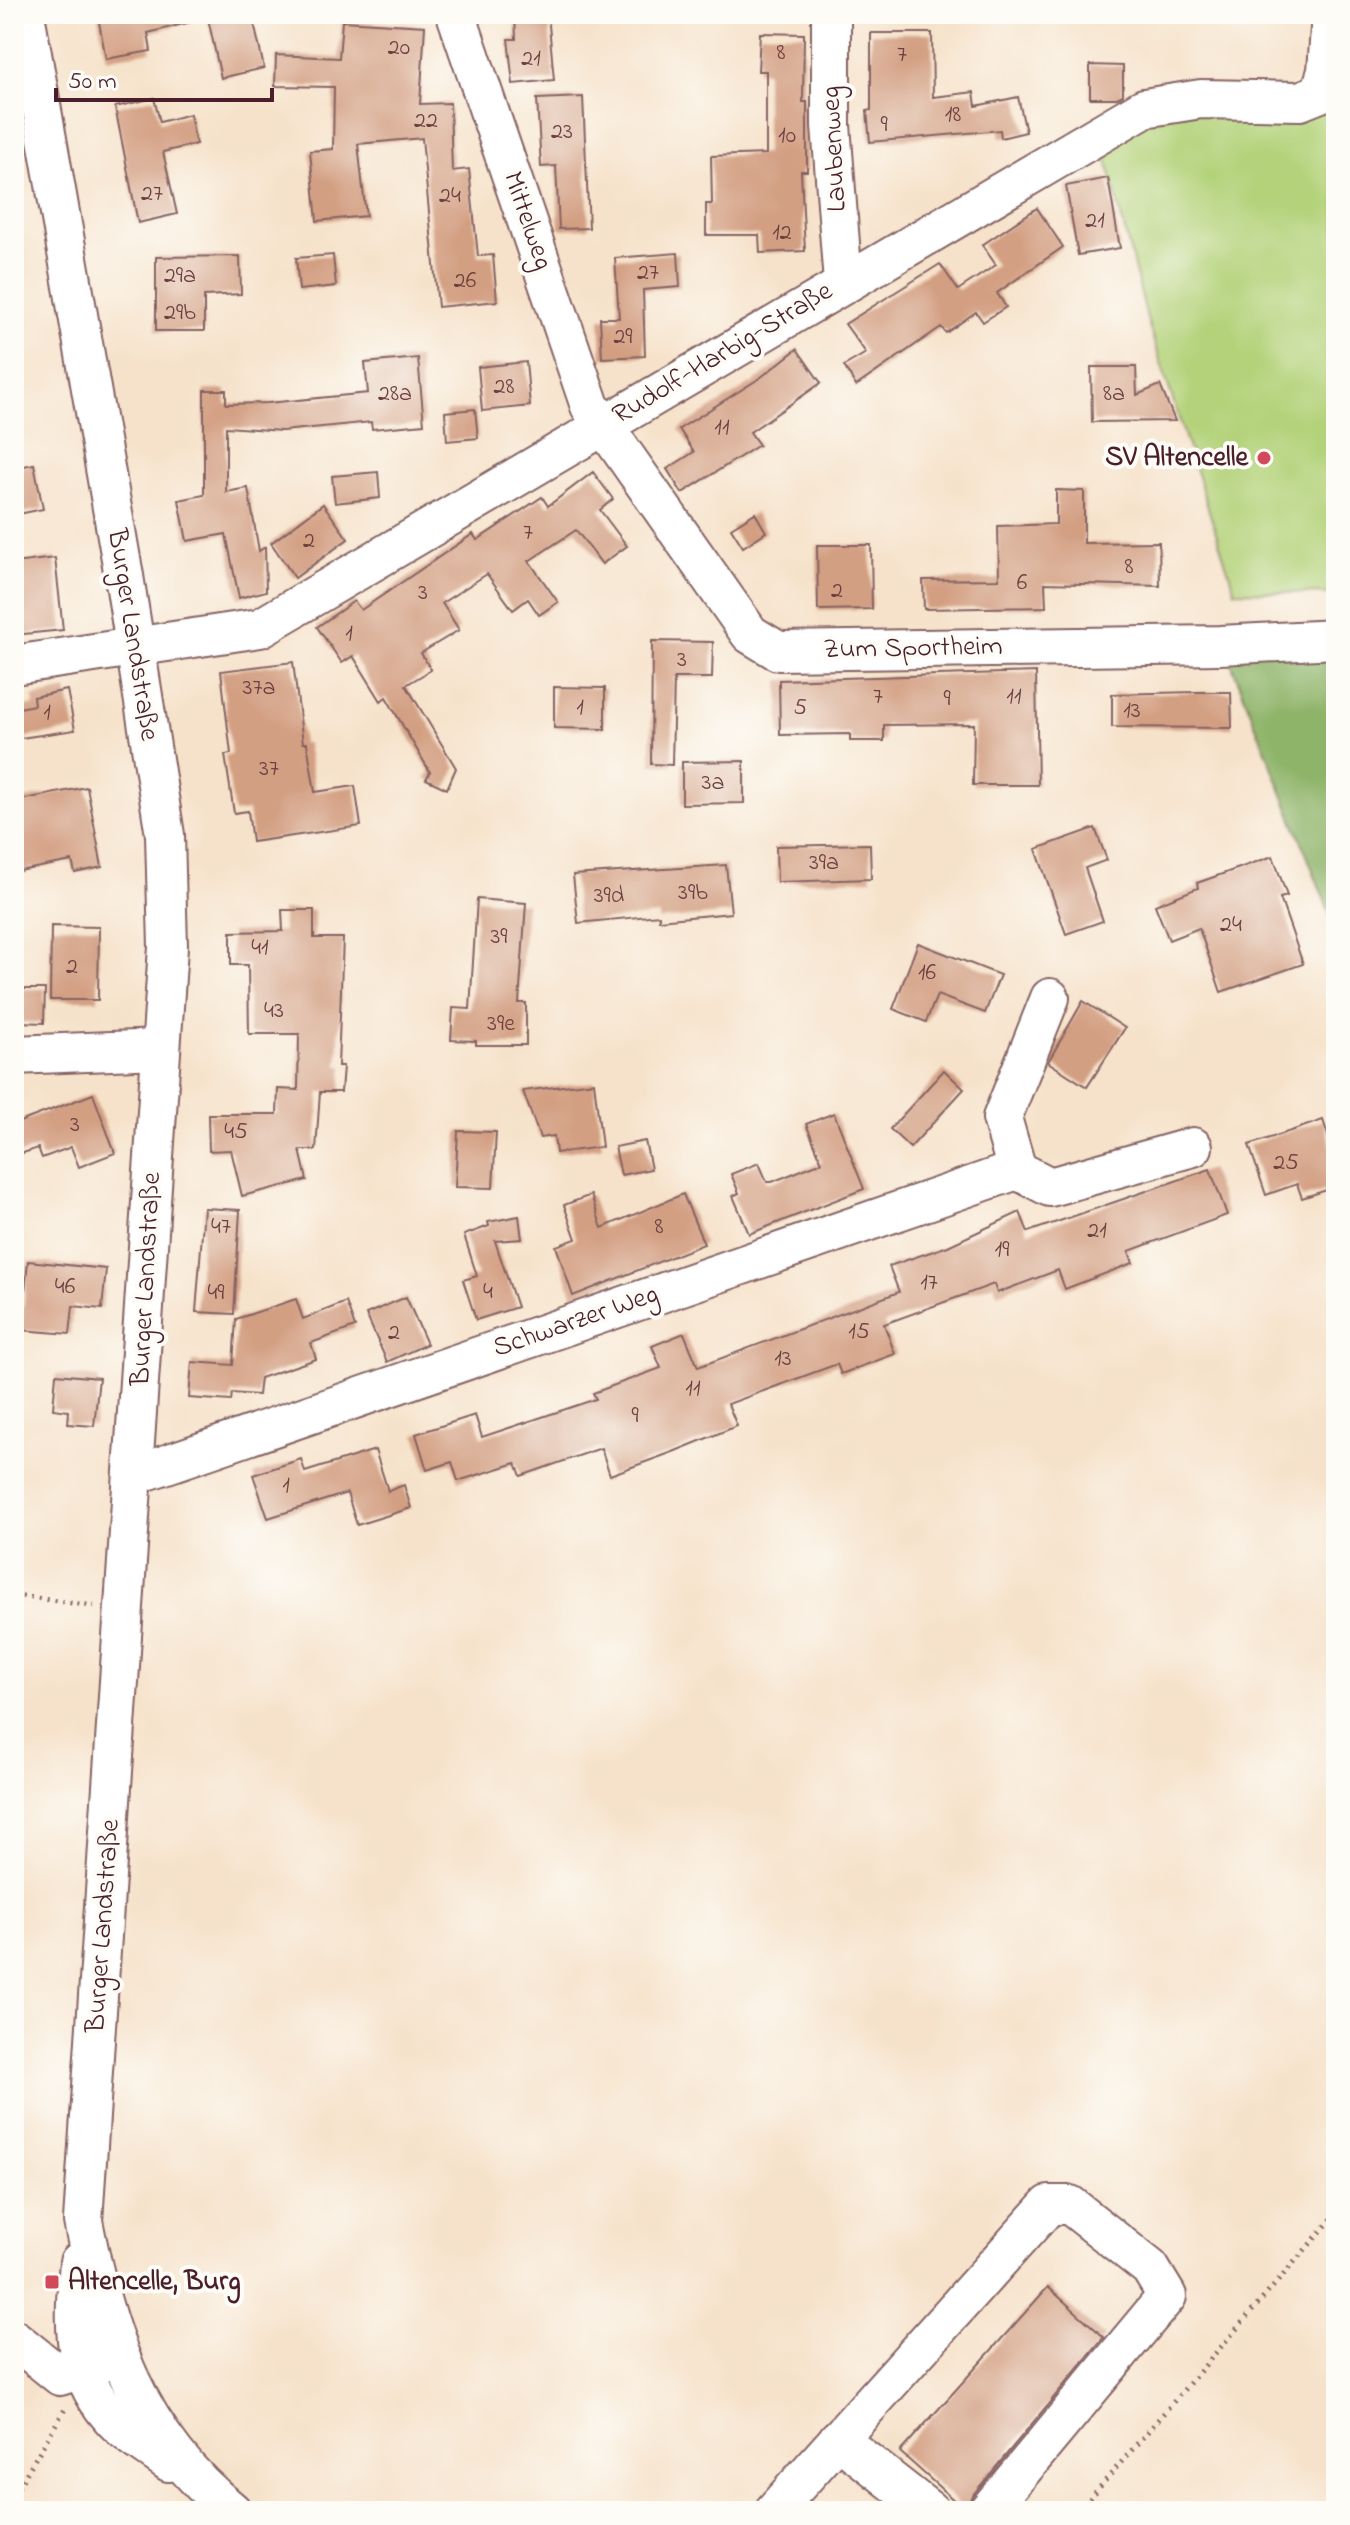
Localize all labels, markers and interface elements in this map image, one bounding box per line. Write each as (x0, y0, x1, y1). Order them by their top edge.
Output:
house number: 20 (388, 31, 410, 66)
house number: 8 (777, 36, 786, 71)
house number: 7 (897, 38, 907, 73)
house number: 21 (521, 42, 541, 77)
scale bar (56, 52, 272, 102)
text: 50 m (68, 65, 117, 100)
street label: Laubenweg (811, 85, 859, 213)
house number: 18 (945, 98, 961, 133)
house number: 22 (414, 104, 438, 139)
house number: 9 (880, 108, 888, 143)
house number: 23 (551, 115, 573, 150)
house number: 10 (778, 119, 796, 154)
street label: Mittelweg (491, 166, 563, 276)
house number: 27 (141, 177, 163, 212)
house number: 24 (439, 179, 461, 214)
house number: 21 (1085, 204, 1105, 239)
house number: 12 (772, 216, 792, 251)
house number: 27 (637, 256, 659, 291)
house number: 29a (164, 259, 196, 294)
house number: 26 (454, 264, 477, 299)
street label: Rudolf-Harbig-Straße (605, 272, 841, 436)
house number: 29b (164, 296, 196, 331)
house number: 29 (613, 320, 633, 355)
house number: 28 (494, 370, 514, 405)
house number: 28a (378, 377, 412, 412)
house number: 8a (1103, 377, 1125, 412)
house number: 11 (714, 411, 730, 446)
place label: SV Altencelle (1105, 438, 1249, 479)
marker: SV Altencelle (1255, 449, 1273, 467)
house number: 7 (523, 516, 533, 551)
house number: 2 (303, 524, 315, 559)
street label: Burger Landstraße (95, 525, 169, 744)
house number: 8 (1125, 550, 1134, 585)
house number: 6 (1017, 566, 1028, 601)
house number: 2 (831, 574, 843, 609)
house number: 3 (418, 576, 428, 611)
house number: 1 (345, 617, 353, 652)
street label: Zum Sportheim (823, 627, 1003, 671)
house number: 3 (677, 643, 687, 678)
house number: 37a (243, 671, 275, 706)
house number: 7 (873, 680, 883, 715)
house number: 11 (1006, 680, 1022, 715)
house number: 9 (943, 682, 951, 717)
house number: 1 (576, 691, 584, 726)
house number: 5 (793, 691, 807, 726)
house number: 13 (1123, 694, 1141, 729)
house number: 1 (43, 696, 51, 731)
house number: 37 (259, 752, 279, 787)
house number: 3a (702, 766, 724, 801)
house number: 39a (809, 846, 839, 881)
house number: 39b (678, 876, 708, 911)
house number: 39d (594, 879, 625, 914)
house number: 24 (1220, 908, 1242, 943)
house number: 39 (490, 920, 508, 955)
house number: 41 (251, 931, 269, 966)
house number: 2 (66, 950, 78, 985)
house number: 16 (918, 956, 937, 991)
house number: 43 (264, 994, 284, 1029)
house number: 39e (487, 1007, 515, 1042)
house number: 3 (70, 1108, 80, 1143)
house number: 45 (224, 1115, 248, 1150)
house number: 25 (1273, 1146, 1299, 1181)
street label: Burger Landstraße (121, 1171, 173, 1388)
house number: 47 (211, 1210, 231, 1245)
house number: 8 (655, 1210, 664, 1245)
house number: 21 (1087, 1214, 1107, 1249)
house number: 19 (995, 1233, 1010, 1268)
house number: 17 (920, 1266, 938, 1301)
house number: 46 (55, 1270, 76, 1305)
house number: 4 (483, 1275, 493, 1310)
street label: Schwarzer Weg (488, 1275, 664, 1369)
house number: 49 (207, 1276, 225, 1311)
house number: 15 (848, 1315, 870, 1350)
house number: 2 (388, 1316, 400, 1351)
house number: 13 (774, 1342, 792, 1377)
house number: 11 (685, 1372, 701, 1407)
house number: 9 (631, 1399, 639, 1434)
house number: 1 (282, 1469, 290, 1504)
street label: Burger Landstraße (76, 1817, 132, 2035)
place label: Altencelle, Burg (68, 2262, 241, 2304)
marker: Altencelle, Burg (43, 2273, 61, 2291)

